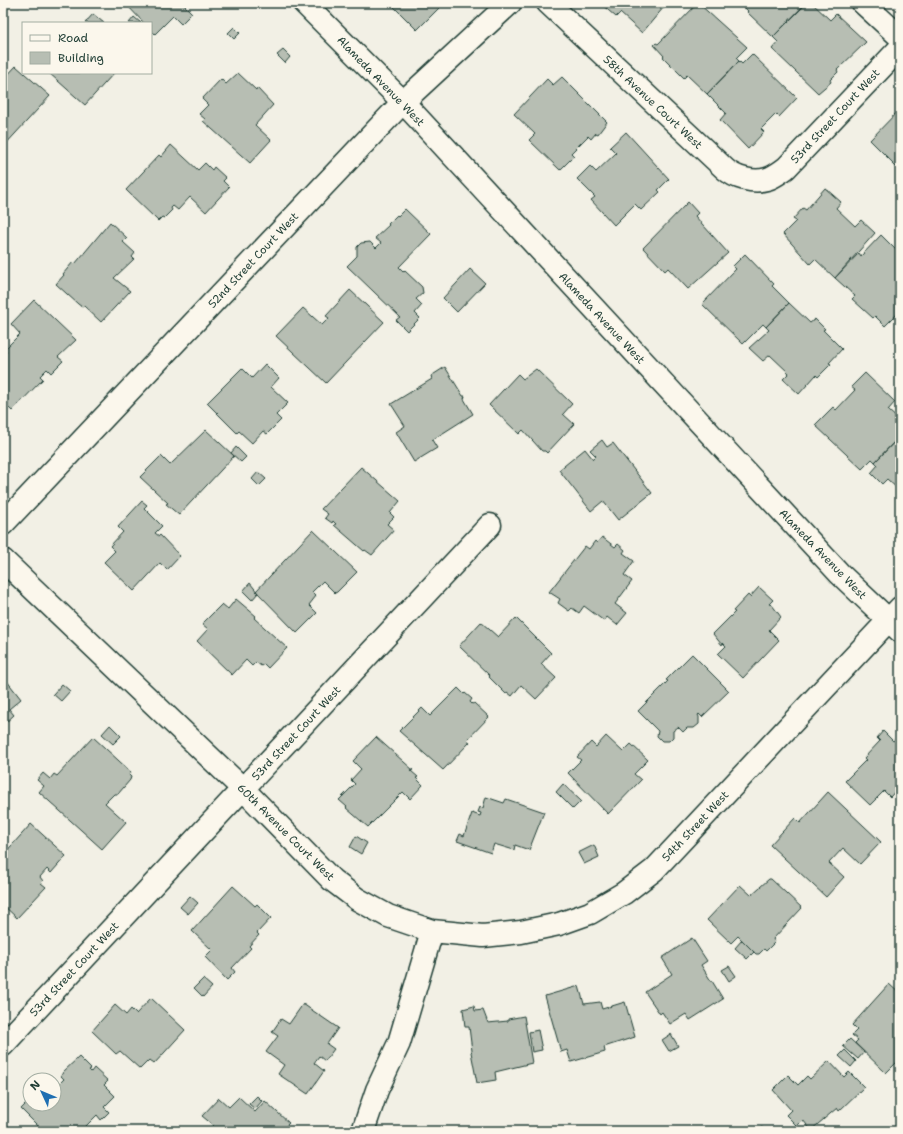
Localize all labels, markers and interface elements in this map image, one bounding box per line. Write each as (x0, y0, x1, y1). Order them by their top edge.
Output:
legend (22, 22, 152, 74)
text: Road (58, 30, 89, 46)
street label: Alameda Avenue West (334, 33, 428, 130)
text: Building (58, 50, 104, 66)
street label: 58th Avenue Court West (600, 52, 706, 153)
street label: 53rd Street Court West (787, 66, 883, 167)
street label: 52nd Street Court West (205, 209, 302, 312)
street label: Alameda Avenue West (555, 269, 648, 367)
street label: Alameda Avenue West (776, 506, 870, 603)
street label: 53rd Street Court West (248, 683, 344, 784)
street label: 60th Avenue Court West (234, 780, 338, 884)
street label: 54th Street West (659, 788, 732, 865)
street label: 53rd Street Court West (26, 919, 122, 1020)
north arrow (22, 1072, 62, 1112)
text: N (27, 1077, 44, 1094)

